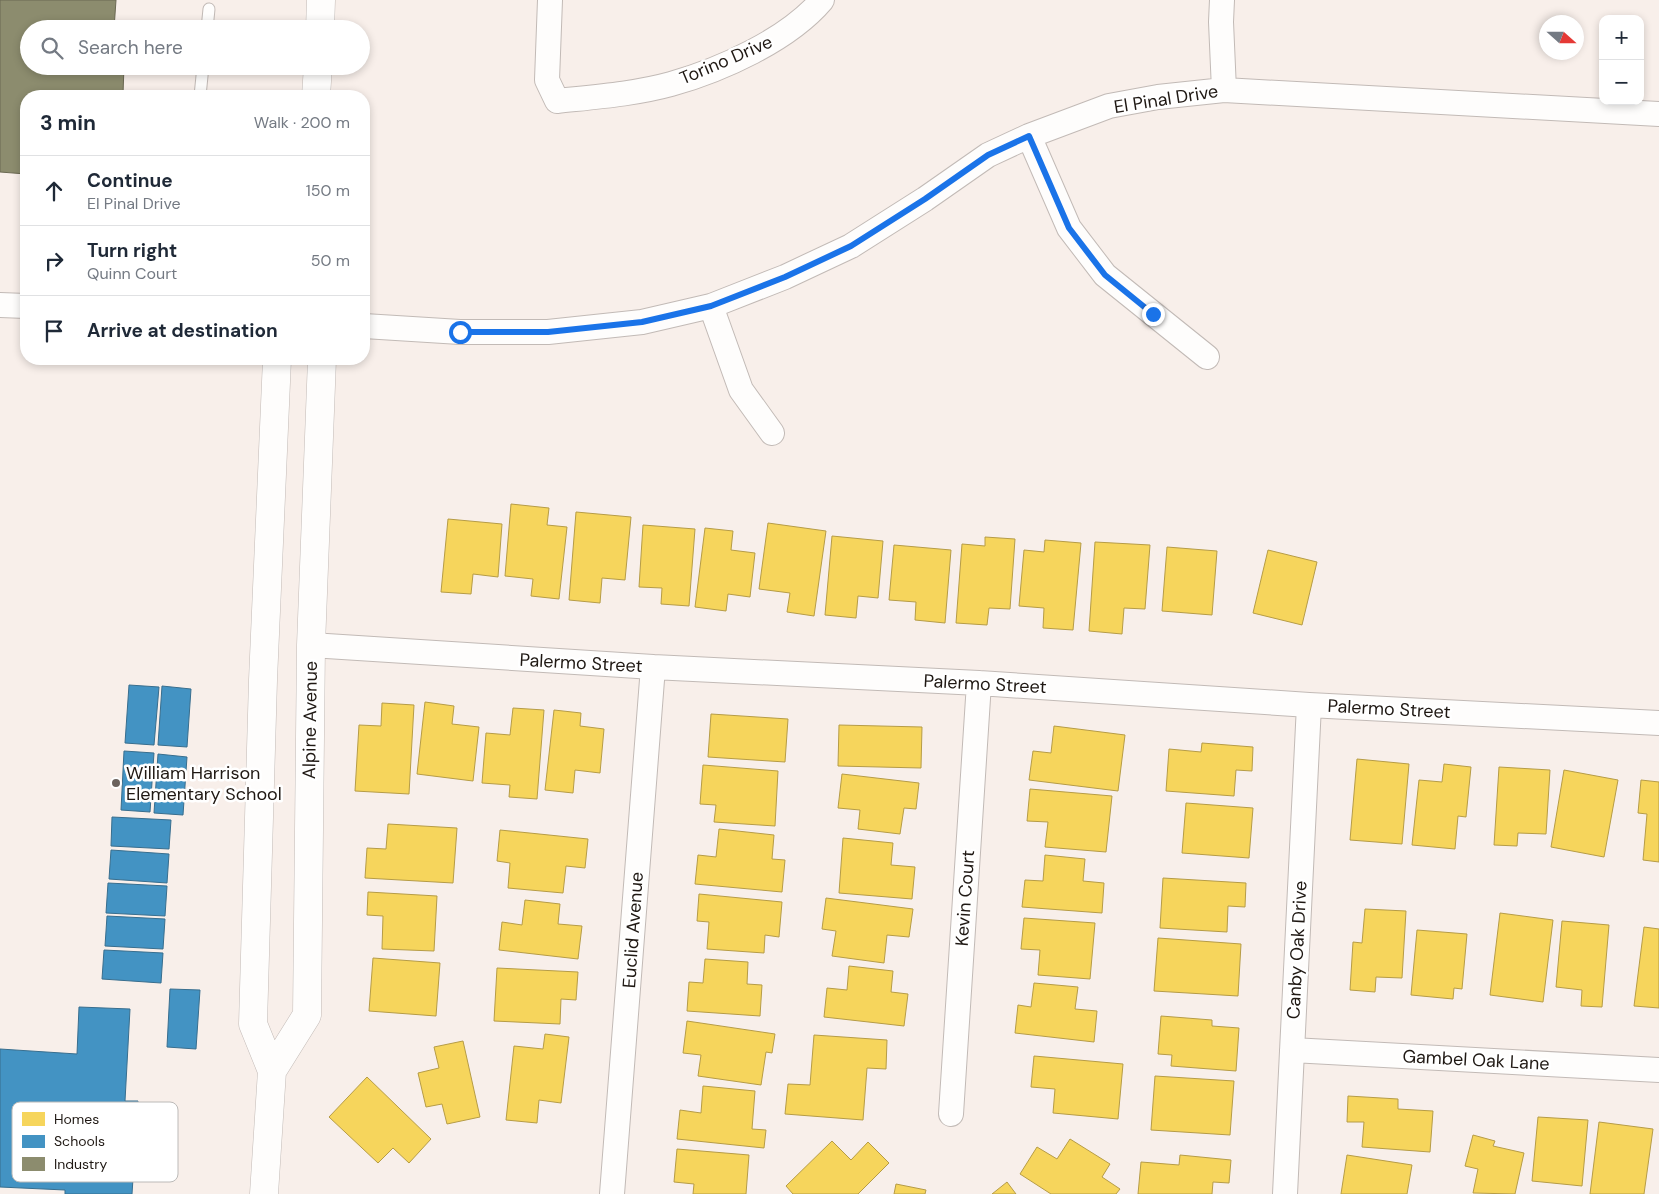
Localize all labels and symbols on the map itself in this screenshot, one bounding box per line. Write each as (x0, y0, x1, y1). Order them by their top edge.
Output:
north arrow (1539, 15, 1584, 60)
street label: Torino Drive (676, 30, 776, 90)
street label: El Pinal Drive (1112, 79, 1220, 119)
route end (1142, 303, 1165, 326)
route start (449, 321, 472, 344)
street label: Palermo Street (519, 648, 643, 678)
street label: Alpine Avenue (297, 661, 323, 779)
street label: Palermo Street (923, 669, 1047, 699)
street label: Palermo Street (1327, 694, 1451, 724)
place label: William Harrison Elementary School (126, 761, 282, 806)
marker: William Harrison Elementary School (110, 777, 122, 789)
street label: Kevin Court (950, 849, 980, 947)
street label: Euclid Avenue (617, 871, 649, 989)
street label: Canby Oak Drive (1281, 880, 1313, 1020)
street label: Gambel Oak Lane (1402, 1044, 1550, 1076)
legend (12, 1102, 178, 1182)
text: Homes (54, 1110, 99, 1128)
text: Schools (54, 1132, 105, 1150)
text: Industry (54, 1155, 107, 1173)

